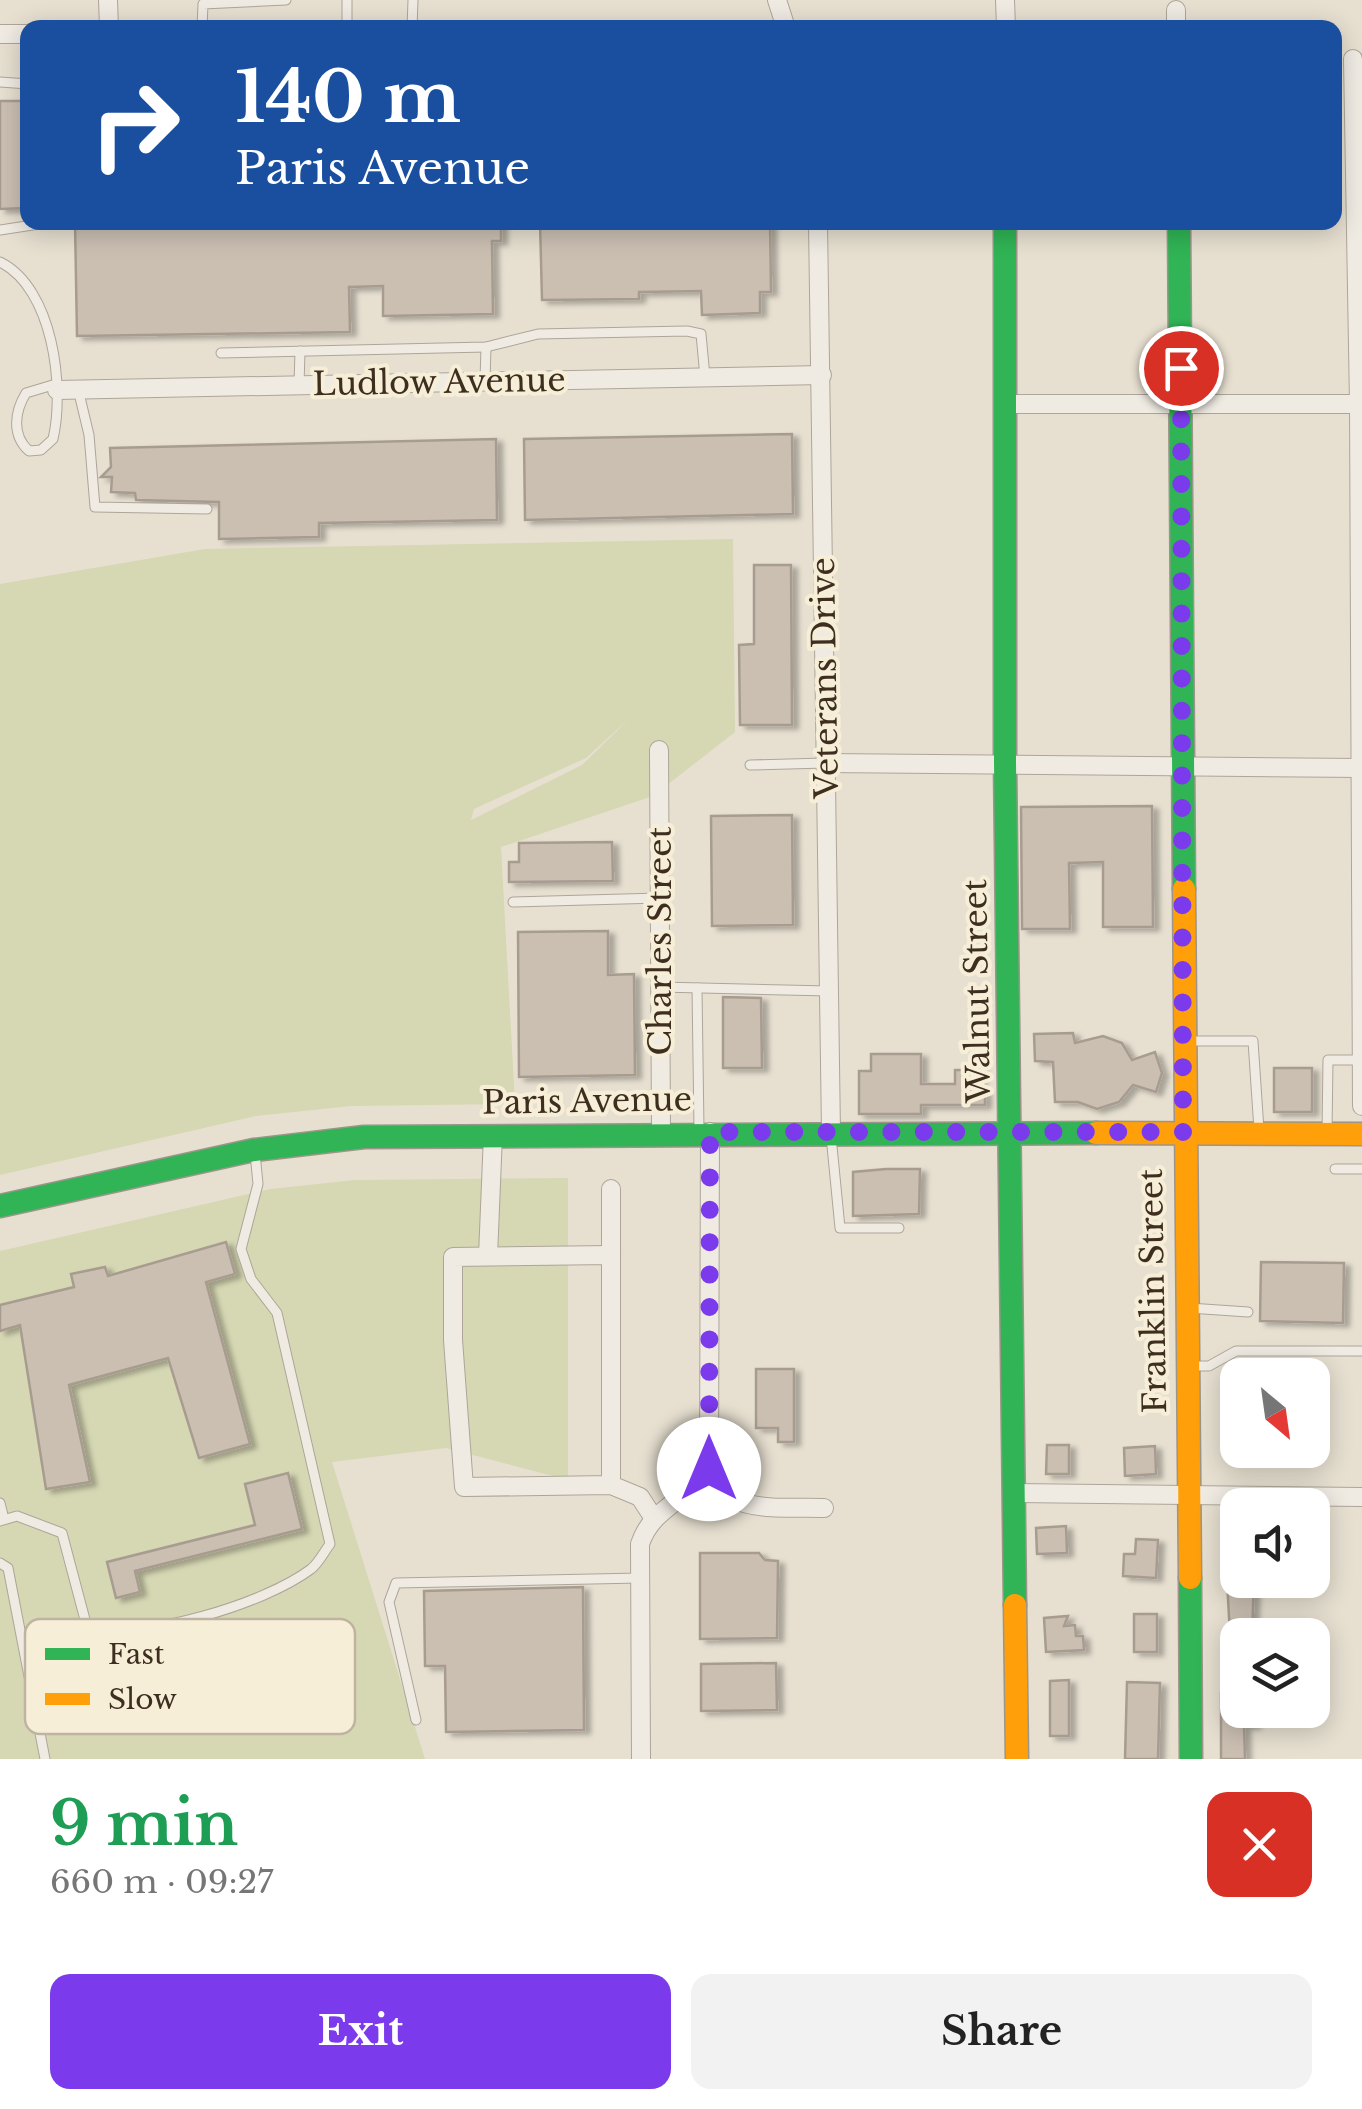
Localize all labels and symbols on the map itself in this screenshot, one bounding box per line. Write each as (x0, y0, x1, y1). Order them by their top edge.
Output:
pin (1139, 326, 1224, 411)
street label: Ludlow Avenue (312, 360, 566, 404)
street label: Veterans Drive (803, 557, 847, 800)
street label: Charles Street (640, 826, 680, 1056)
street label: Walnut Street (955, 879, 999, 1104)
street label: Paris Avenue (482, 1079, 692, 1123)
street label: Franklin Street (1131, 1168, 1175, 1414)
north arrow (1220, 1358, 1330, 1468)
position arrow (657, 1417, 761, 1521)
legend (25, 1619, 355, 1734)
text: Fast (108, 1637, 165, 1672)
text: Slow (108, 1682, 177, 1717)

